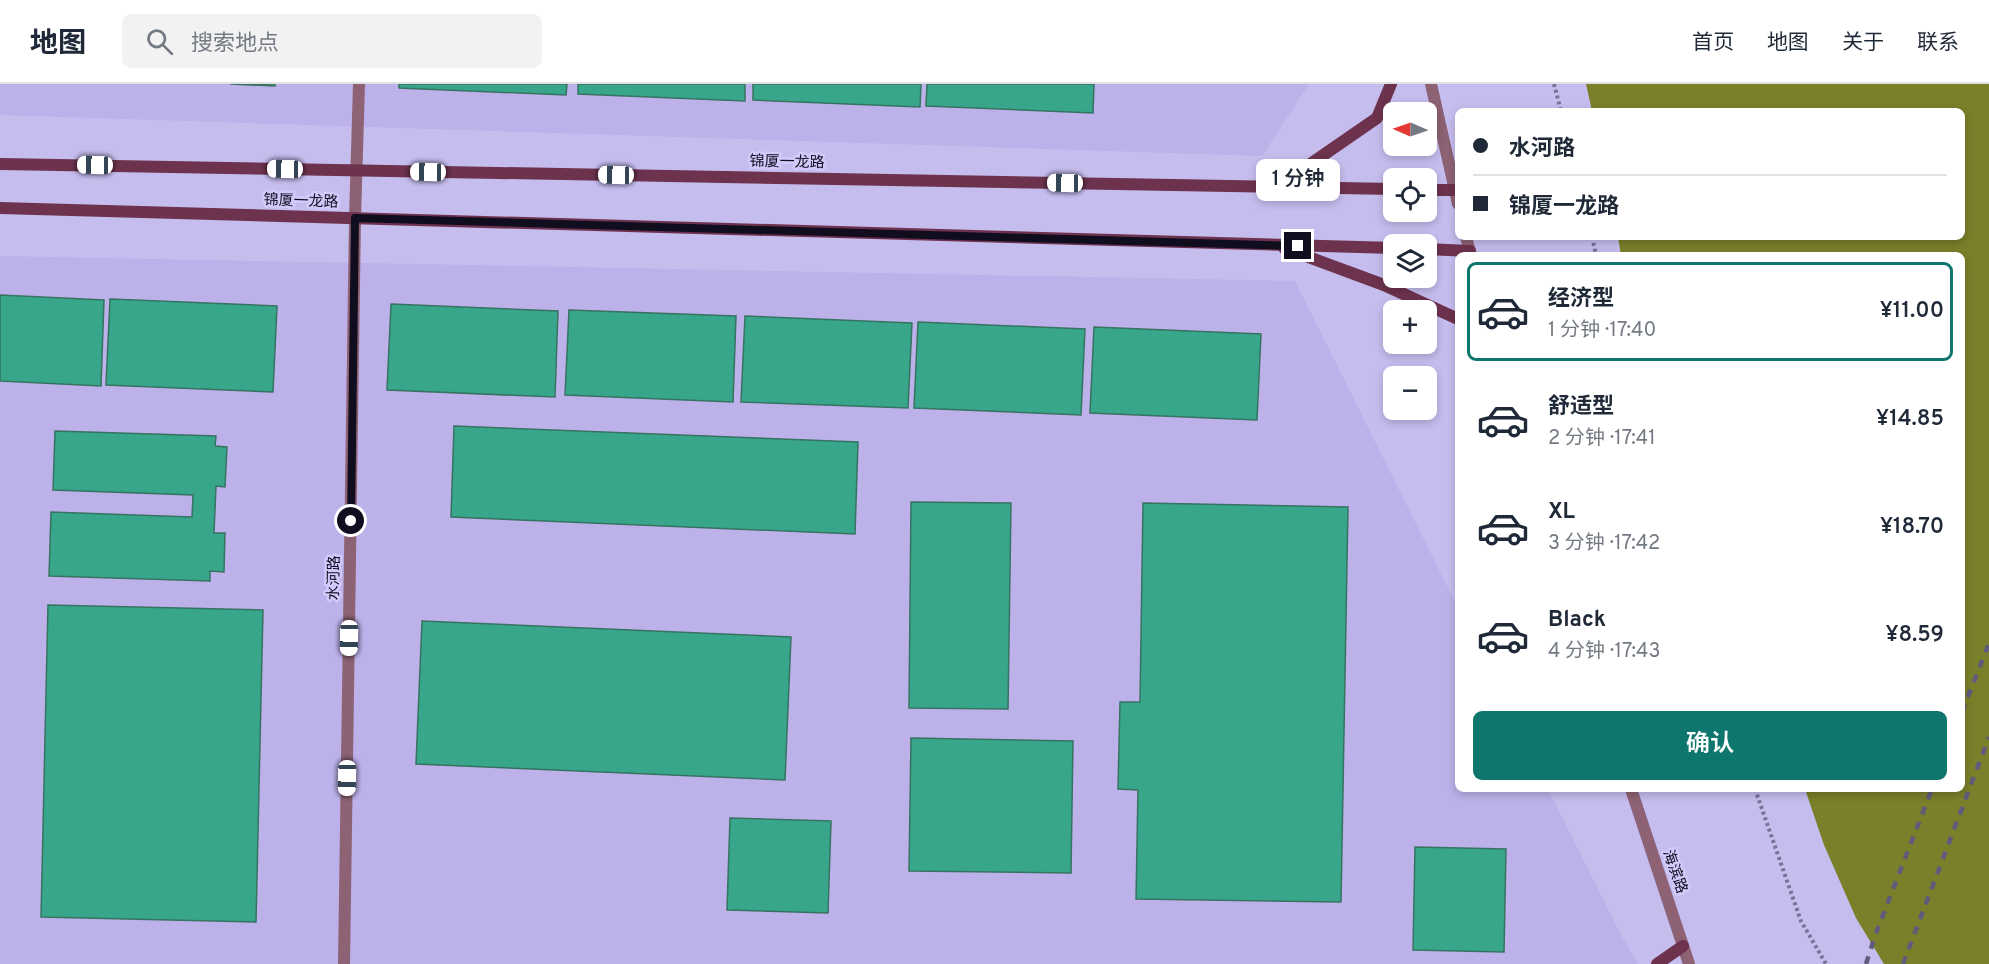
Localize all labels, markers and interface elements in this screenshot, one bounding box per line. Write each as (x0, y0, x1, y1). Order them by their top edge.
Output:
search box (122, 14, 542, 68)
icon: search (143, 25, 176, 58)
text: 地图 (30, 27, 86, 63)
text: 首页 (1692, 30, 1734, 57)
text: 地图 (1767, 30, 1809, 57)
text: 关于 (1842, 30, 1884, 57)
text: 联系 (1917, 30, 1959, 57)
text: 搜索地点 (191, 31, 279, 58)
north arrow (1383, 102, 1437, 156)
map controls (1383, 102, 1437, 420)
text: 水河路 (1509, 136, 1575, 163)
street label: 锦厦一龙路 (749, 152, 825, 173)
car (77, 156, 113, 174)
callout: 1 分钟 (1256, 159, 1340, 201)
car (267, 160, 303, 178)
car (410, 163, 446, 181)
car (598, 166, 634, 184)
text: 1 分钟 (1272, 167, 1324, 193)
button: locate (1383, 168, 1437, 222)
car (1047, 174, 1083, 192)
street label: 锦厦一龙路 (263, 190, 339, 213)
text: 锦厦一龙路 (1509, 194, 1619, 221)
route end (1284, 232, 1311, 259)
button: layers (1383, 234, 1437, 288)
icon: car (1476, 285, 1530, 339)
text: 经济型 (1548, 286, 1614, 313)
text: ¥11.00 (1880, 298, 1944, 325)
button: + (1383, 300, 1437, 354)
text: 1 分钟 · 17:40 (1548, 318, 1656, 344)
button: − (1383, 366, 1437, 420)
icon: car (1476, 393, 1530, 447)
text: 舒适型 (1548, 394, 1614, 421)
text: ¥14.85 (1876, 406, 1944, 433)
text: 2 分钟 · 17:41 (1548, 426, 1656, 452)
text: XL (1548, 499, 1575, 526)
icon: car (1476, 501, 1530, 555)
route start (337, 507, 364, 534)
text: ¥18.70 (1880, 514, 1944, 541)
text: 3 分钟 · 17:42 (1548, 531, 1660, 557)
street label: 水河路 (325, 555, 345, 601)
text: Black (1548, 607, 1606, 634)
icon: car (1476, 609, 1530, 663)
car (340, 620, 358, 656)
text: ¥8.59 (1886, 622, 1944, 649)
text: 4 分钟 · 17:43 (1548, 639, 1661, 665)
button: 确认 (1473, 711, 1947, 780)
car (338, 760, 356, 796)
street label: 海滨路 (1658, 848, 1690, 896)

